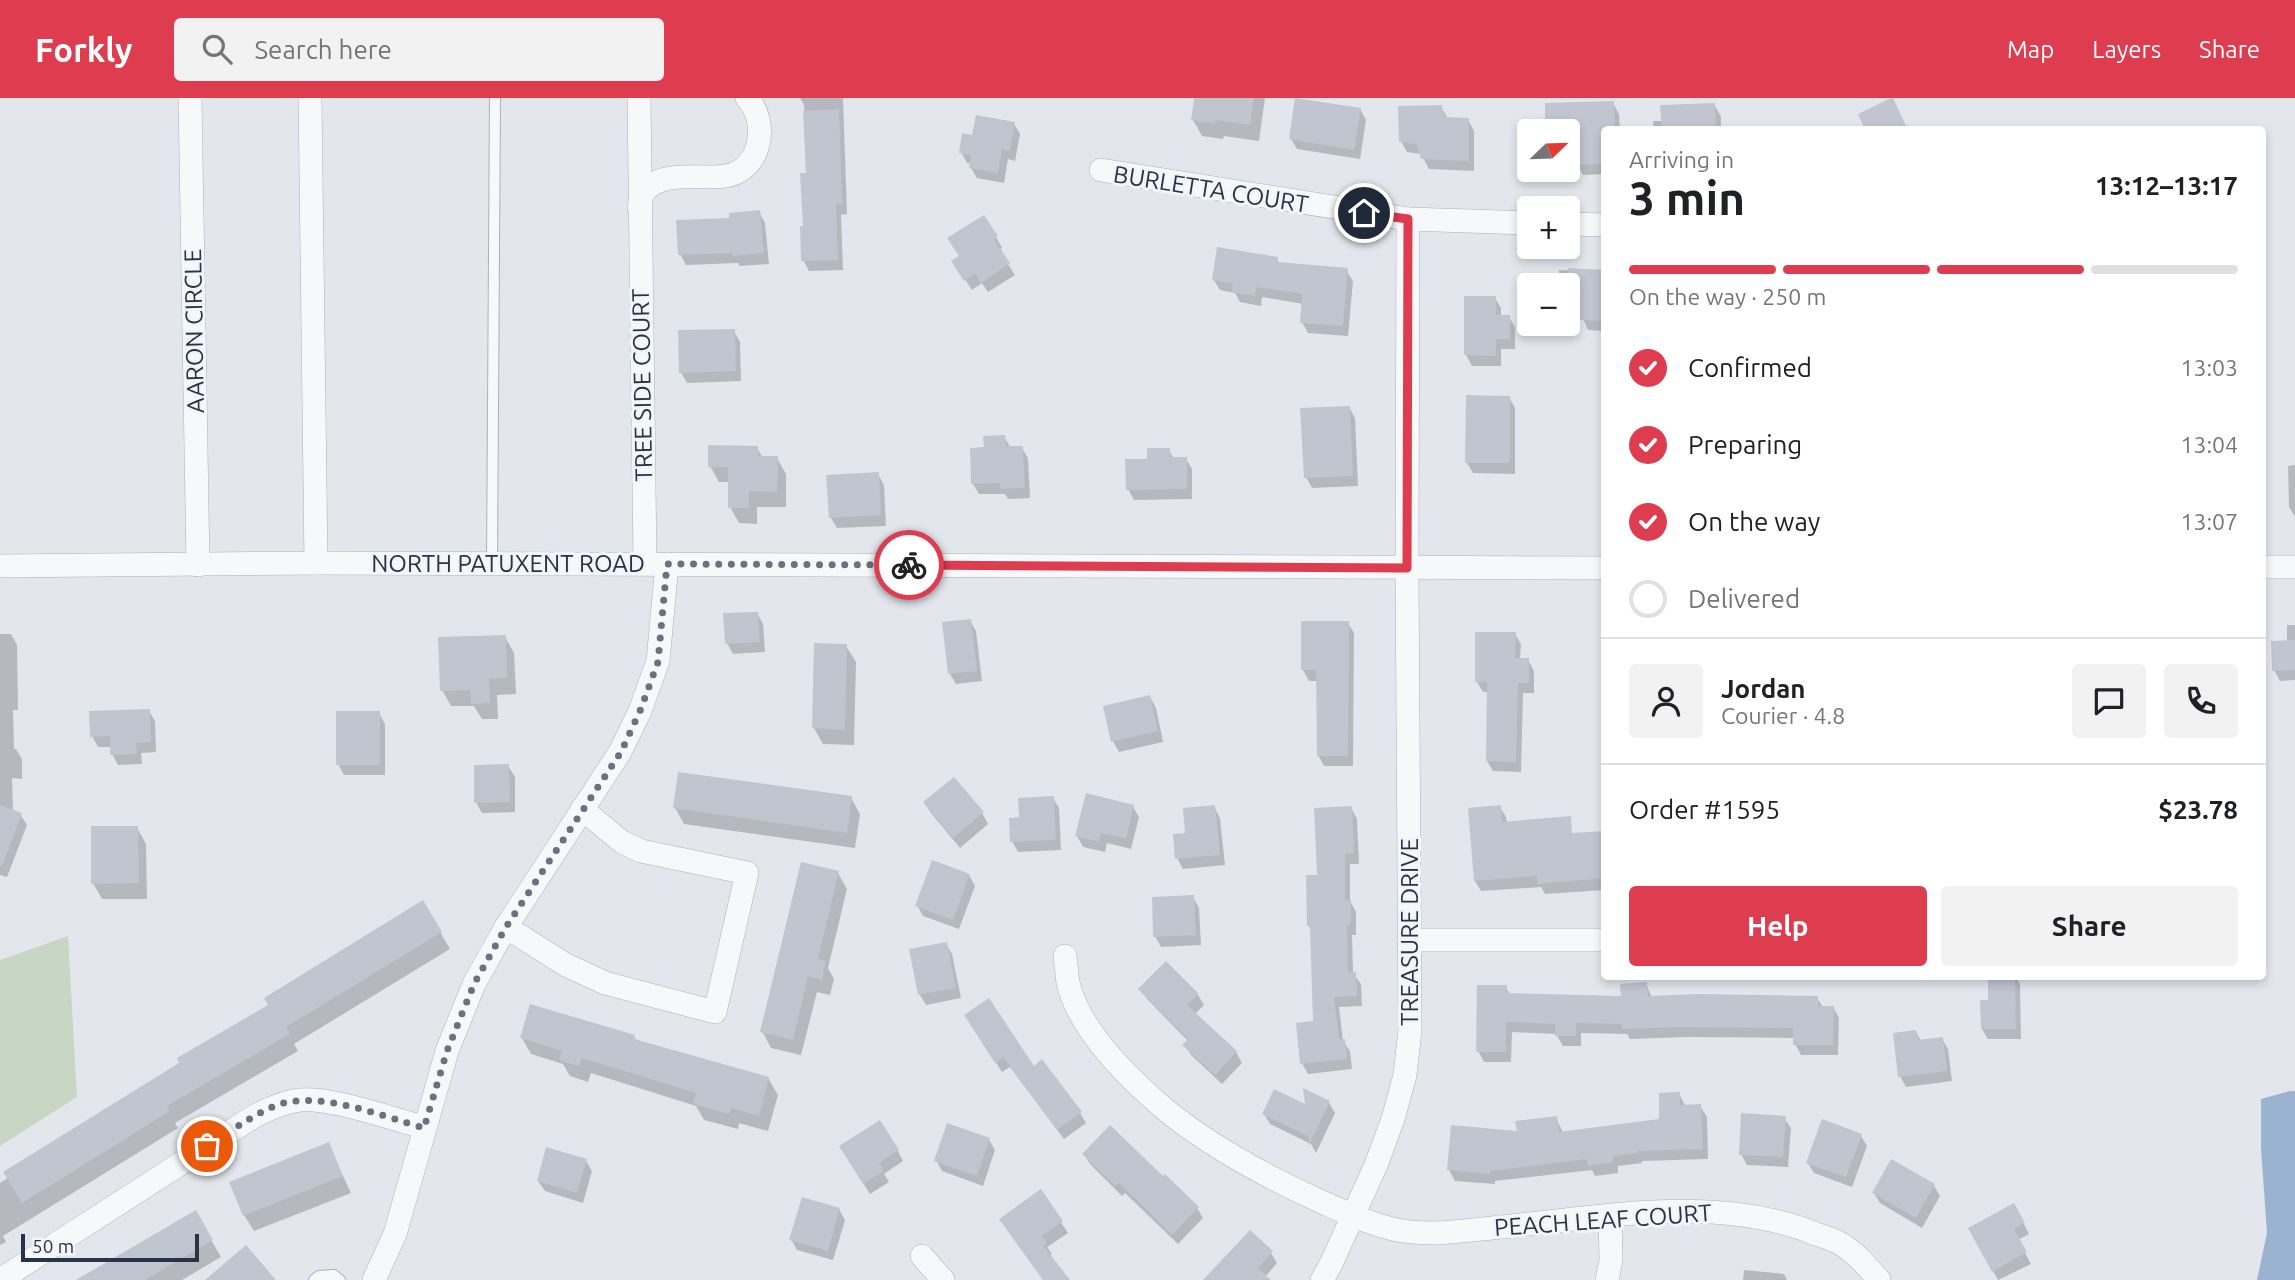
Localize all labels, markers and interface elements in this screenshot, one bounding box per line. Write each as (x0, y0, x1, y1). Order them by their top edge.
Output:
search box (174, 18, 664, 81)
icon: search (198, 30, 236, 68)
text: Forkly (35, 31, 132, 68)
text: Search here (254, 35, 392, 64)
text: Map (2007, 36, 2054, 63)
text: Layers (2092, 36, 2161, 63)
text: Share (2199, 36, 2260, 63)
north arrow (1517, 119, 1580, 182)
map controls (1517, 119, 1580, 336)
text: Arriving in (1629, 147, 1734, 172)
street label: BURLETTA COURT (1112, 160, 1310, 218)
text: 13:12–13:17 (2095, 171, 2238, 200)
text: 3 min (1629, 172, 1745, 224)
pin (1334, 183, 1394, 243)
icon: home (1345, 194, 1383, 232)
button: + (1517, 196, 1580, 259)
street label: AARON CIRCLE (179, 249, 209, 413)
button: − (1517, 273, 1580, 336)
text: On the way · 250 m (1629, 284, 1826, 309)
street label: TREE SIDE COURT (627, 288, 657, 482)
icon: check (1629, 349, 1667, 387)
text: Confirmed (1688, 353, 1812, 382)
text: 13:03 (2180, 355, 2238, 380)
icon: check (1629, 426, 1667, 464)
text: Preparing (1688, 430, 1802, 459)
text: 13:04 (2180, 432, 2238, 457)
icon: check (1629, 503, 1667, 541)
text: On the way (1688, 507, 1820, 536)
text: 13:07 (2180, 509, 2238, 534)
courier (874, 530, 944, 600)
icon: bike (890, 546, 928, 584)
street label: NORTH PATUXENT ROAD (371, 550, 645, 577)
text: Delivered (1688, 584, 1800, 613)
button: person (1629, 664, 1703, 738)
button: chat (2072, 664, 2146, 738)
button: phone (2164, 664, 2238, 738)
text: Jordan (1721, 674, 1806, 703)
text: Courier · 4.8 (1721, 703, 1845, 728)
text: Order #1595 (1629, 795, 1780, 824)
text: $23.78 (2158, 795, 2238, 824)
street label: TREASURE DRIVE (1396, 838, 1423, 1026)
button: Help (1629, 886, 1927, 966)
button: Share (1941, 886, 2238, 966)
pin (177, 1116, 237, 1176)
icon: bag (188, 1127, 226, 1165)
street label: PEACH LEAF COURT (1493, 1199, 1713, 1241)
scale bar (21, 1231, 200, 1263)
text: 50 m (32, 1235, 74, 1257)

